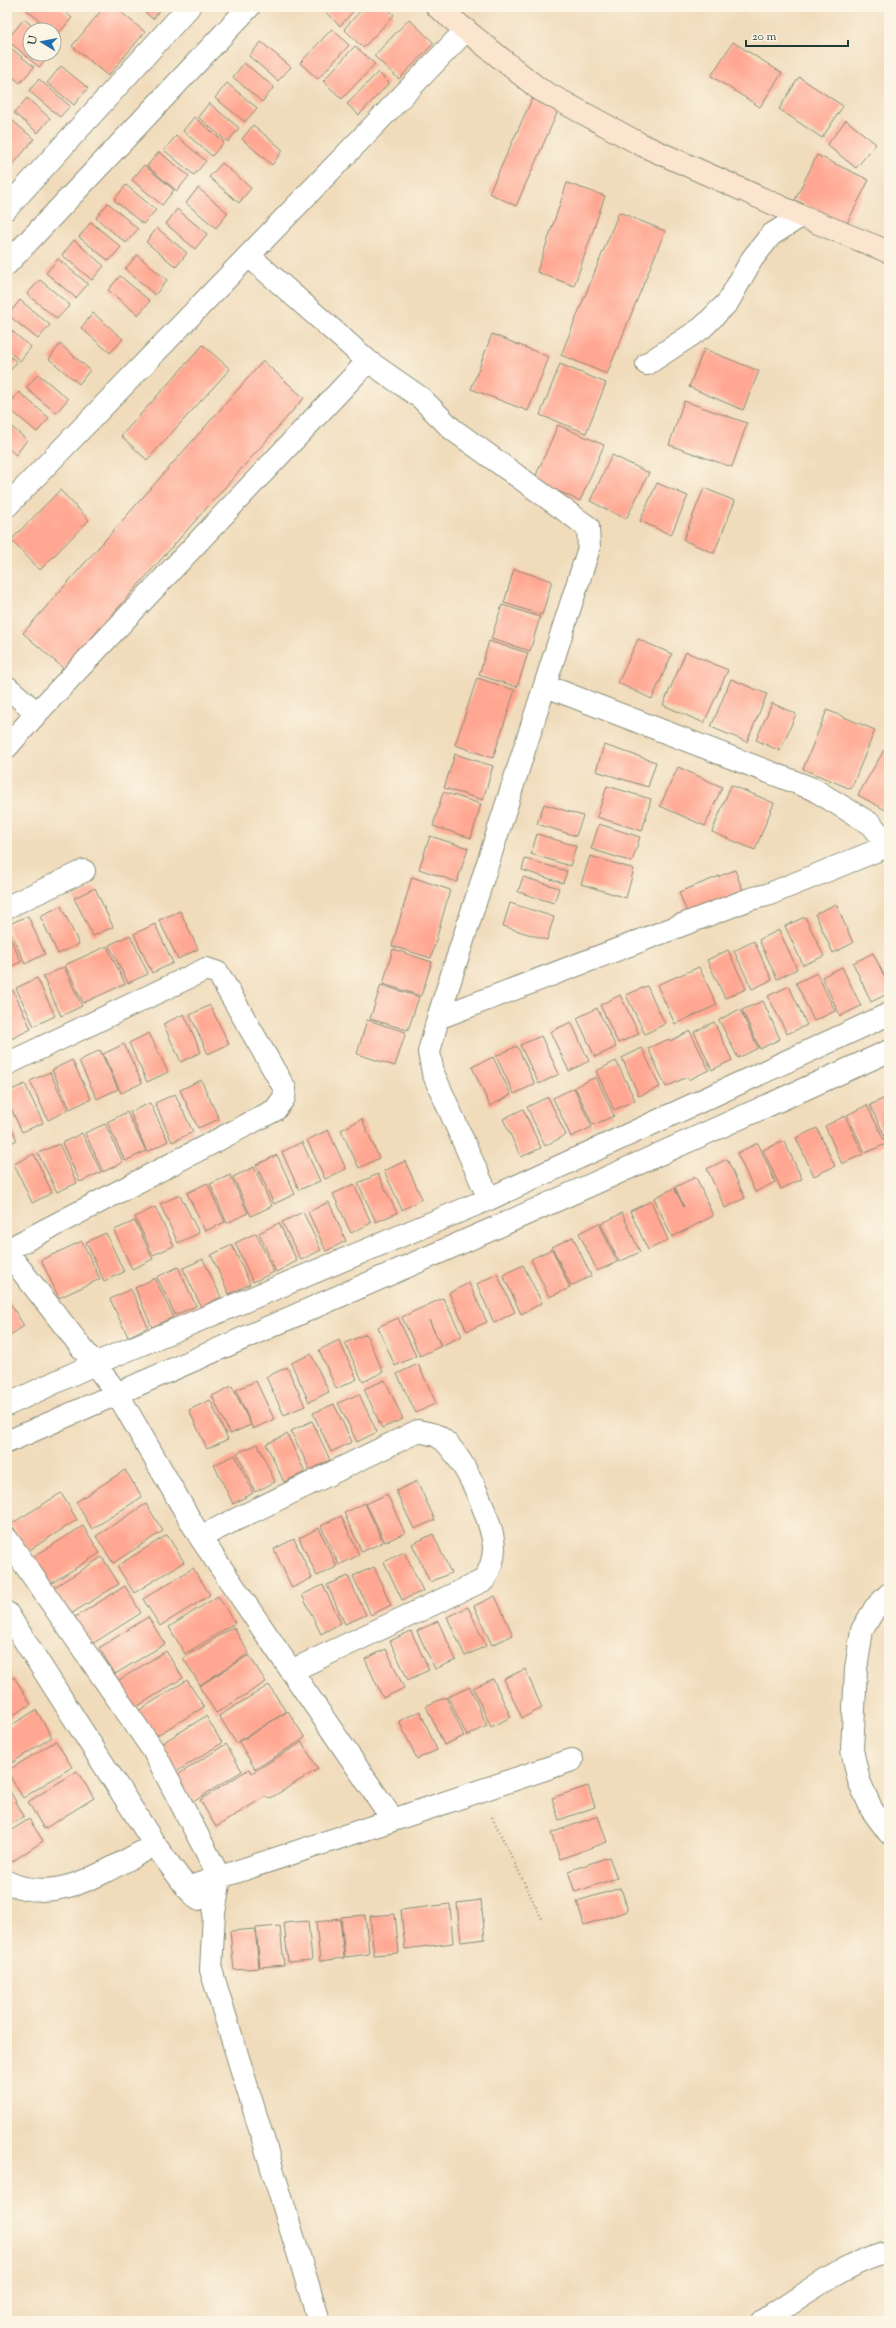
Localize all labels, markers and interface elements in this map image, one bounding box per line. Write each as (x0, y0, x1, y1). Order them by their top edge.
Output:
north arrow (22, 22, 62, 62)
scale bar (746, 22, 848, 48)
text: 20 m (752, 28, 777, 46)
text: U (24, 35, 42, 47)

